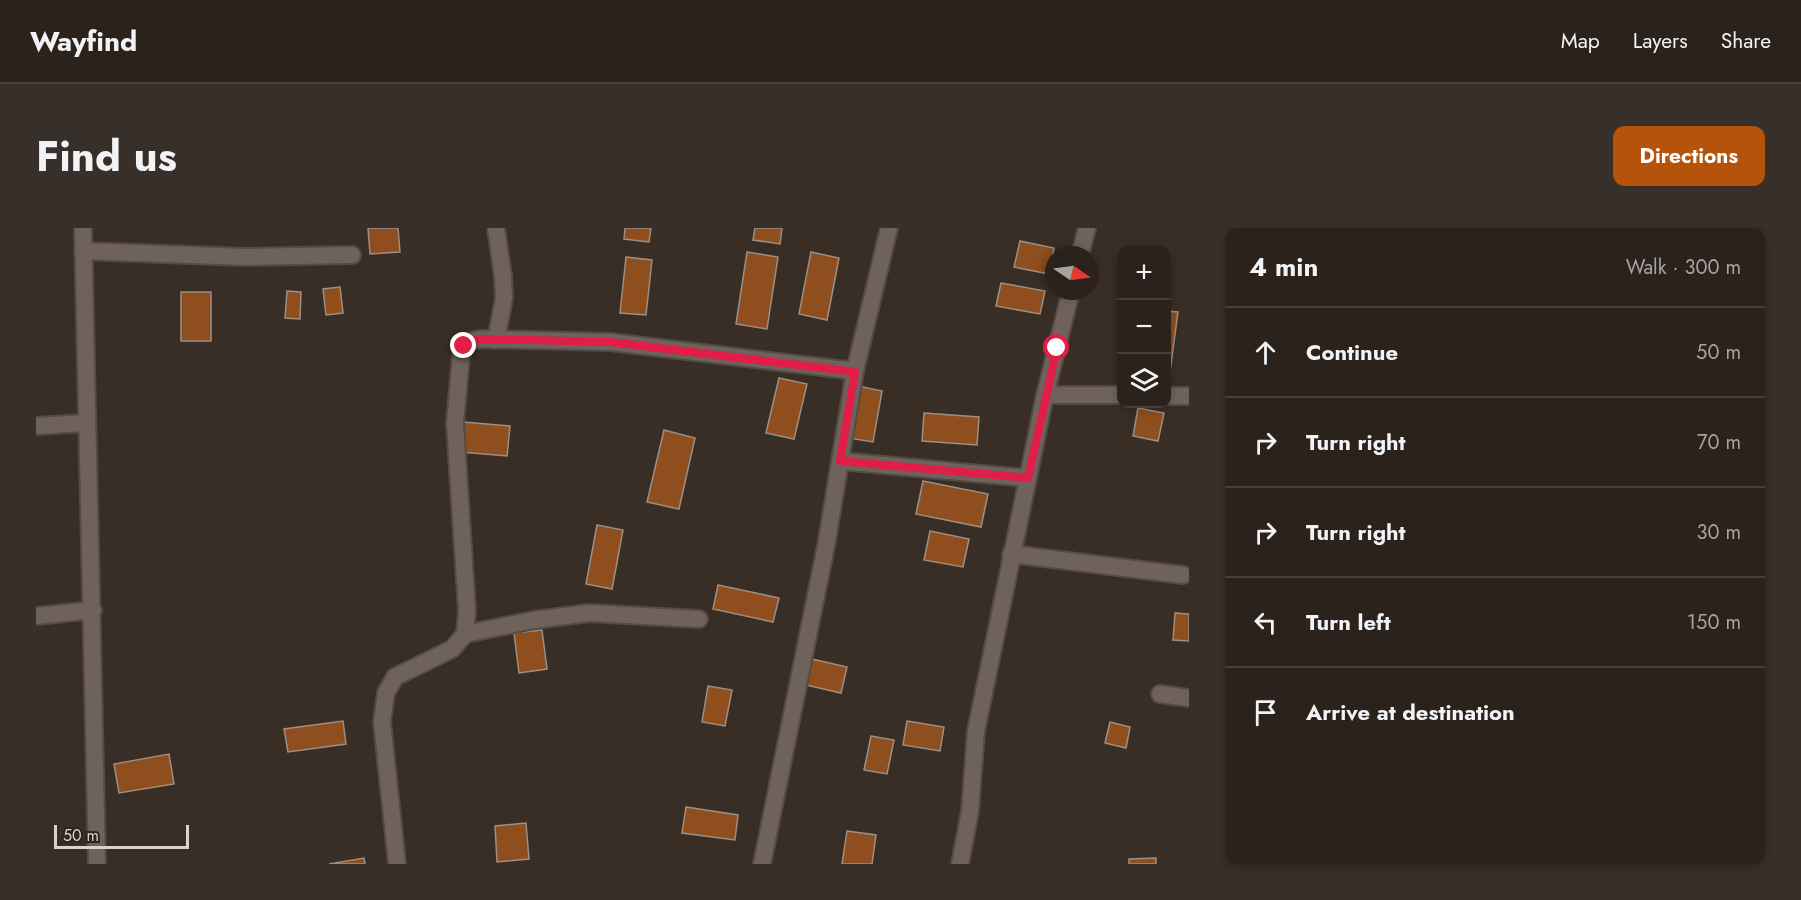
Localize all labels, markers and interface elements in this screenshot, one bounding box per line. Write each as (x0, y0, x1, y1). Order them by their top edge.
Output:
text: Wayfind (30, 21, 137, 62)
text: Map (1561, 26, 1600, 56)
text: Layers (1633, 26, 1688, 56)
text: Share (1721, 26, 1771, 56)
text: Find us (36, 126, 177, 187)
button: Directions (1613, 126, 1765, 186)
north arrow (1045, 246, 1099, 300)
map controls (1117, 246, 1171, 408)
button: + (1117, 246, 1171, 300)
text: 4 min (1249, 248, 1318, 286)
text: Walk · 300 m (1626, 253, 1741, 282)
button: − (1117, 300, 1171, 354)
route end (450, 332, 476, 358)
route start (1043, 334, 1069, 360)
icon: ahead (1249, 336, 1282, 369)
text: Continue (1306, 336, 1398, 368)
text: 50 m (1696, 338, 1741, 367)
button: layers (1117, 354, 1171, 408)
icon: right (1249, 426, 1282, 459)
text: Turn right (1306, 426, 1406, 458)
text: 70 m (1697, 428, 1741, 457)
icon: right (1249, 516, 1282, 549)
text: Turn right (1306, 516, 1406, 548)
text: 30 m (1696, 518, 1741, 547)
icon: left (1249, 606, 1282, 639)
text: Turn left (1306, 606, 1391, 638)
text: 150 m (1687, 608, 1741, 637)
icon: arrive (1249, 696, 1282, 729)
text: Arrive at destination (1306, 696, 1515, 728)
scale bar (54, 822, 189, 850)
text: 50 m (63, 824, 99, 847)

